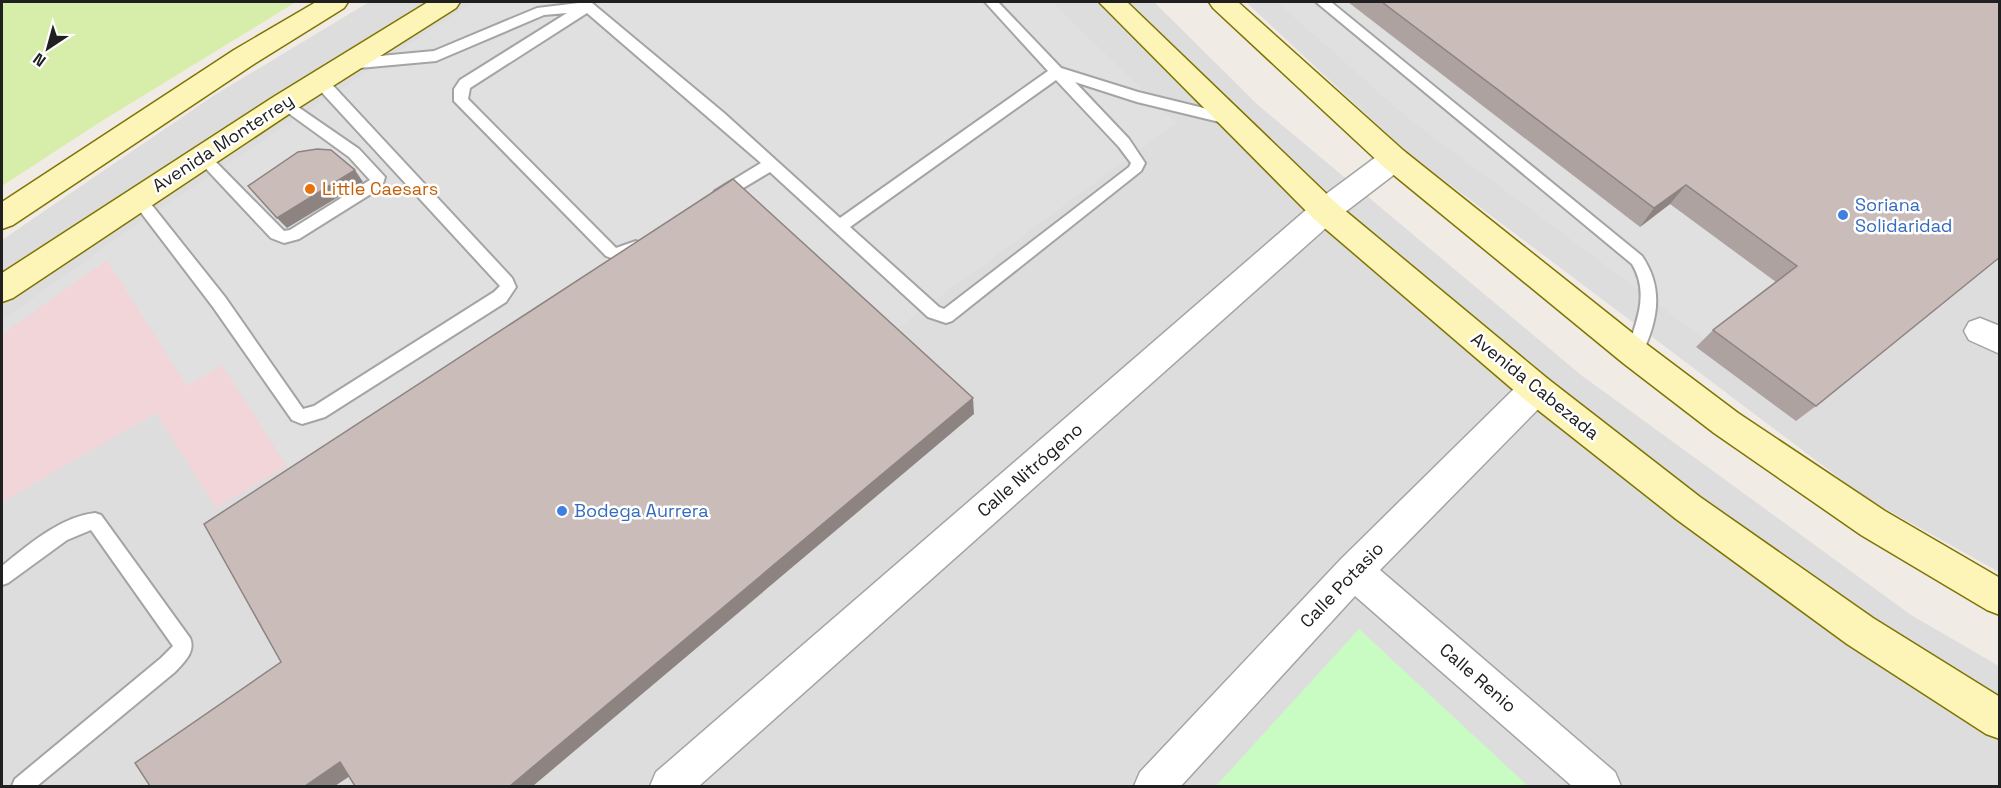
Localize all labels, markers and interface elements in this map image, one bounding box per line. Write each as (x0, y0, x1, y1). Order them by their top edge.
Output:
north arrow (18, 18, 78, 78)
text: N (29, 48, 50, 71)
street label: Avenida Monterrey (148, 88, 298, 197)
place label: Little Caesars (322, 177, 438, 200)
marker: Little Caesars (303, 182, 317, 196)
place label: Soriana Solidaridad (1855, 193, 1952, 237)
marker: Soriana Solidaridad (1836, 208, 1850, 222)
street label: Avenida Cabezada (1467, 327, 1604, 444)
street label: Calle Nitrógeno (972, 417, 1087, 522)
place label: Bodega Aurrera (574, 499, 709, 522)
marker: Bodega Aurrera (555, 504, 569, 518)
street label: Calle Potasio (1295, 537, 1388, 633)
street label: Calle Renio (1435, 638, 1522, 717)

